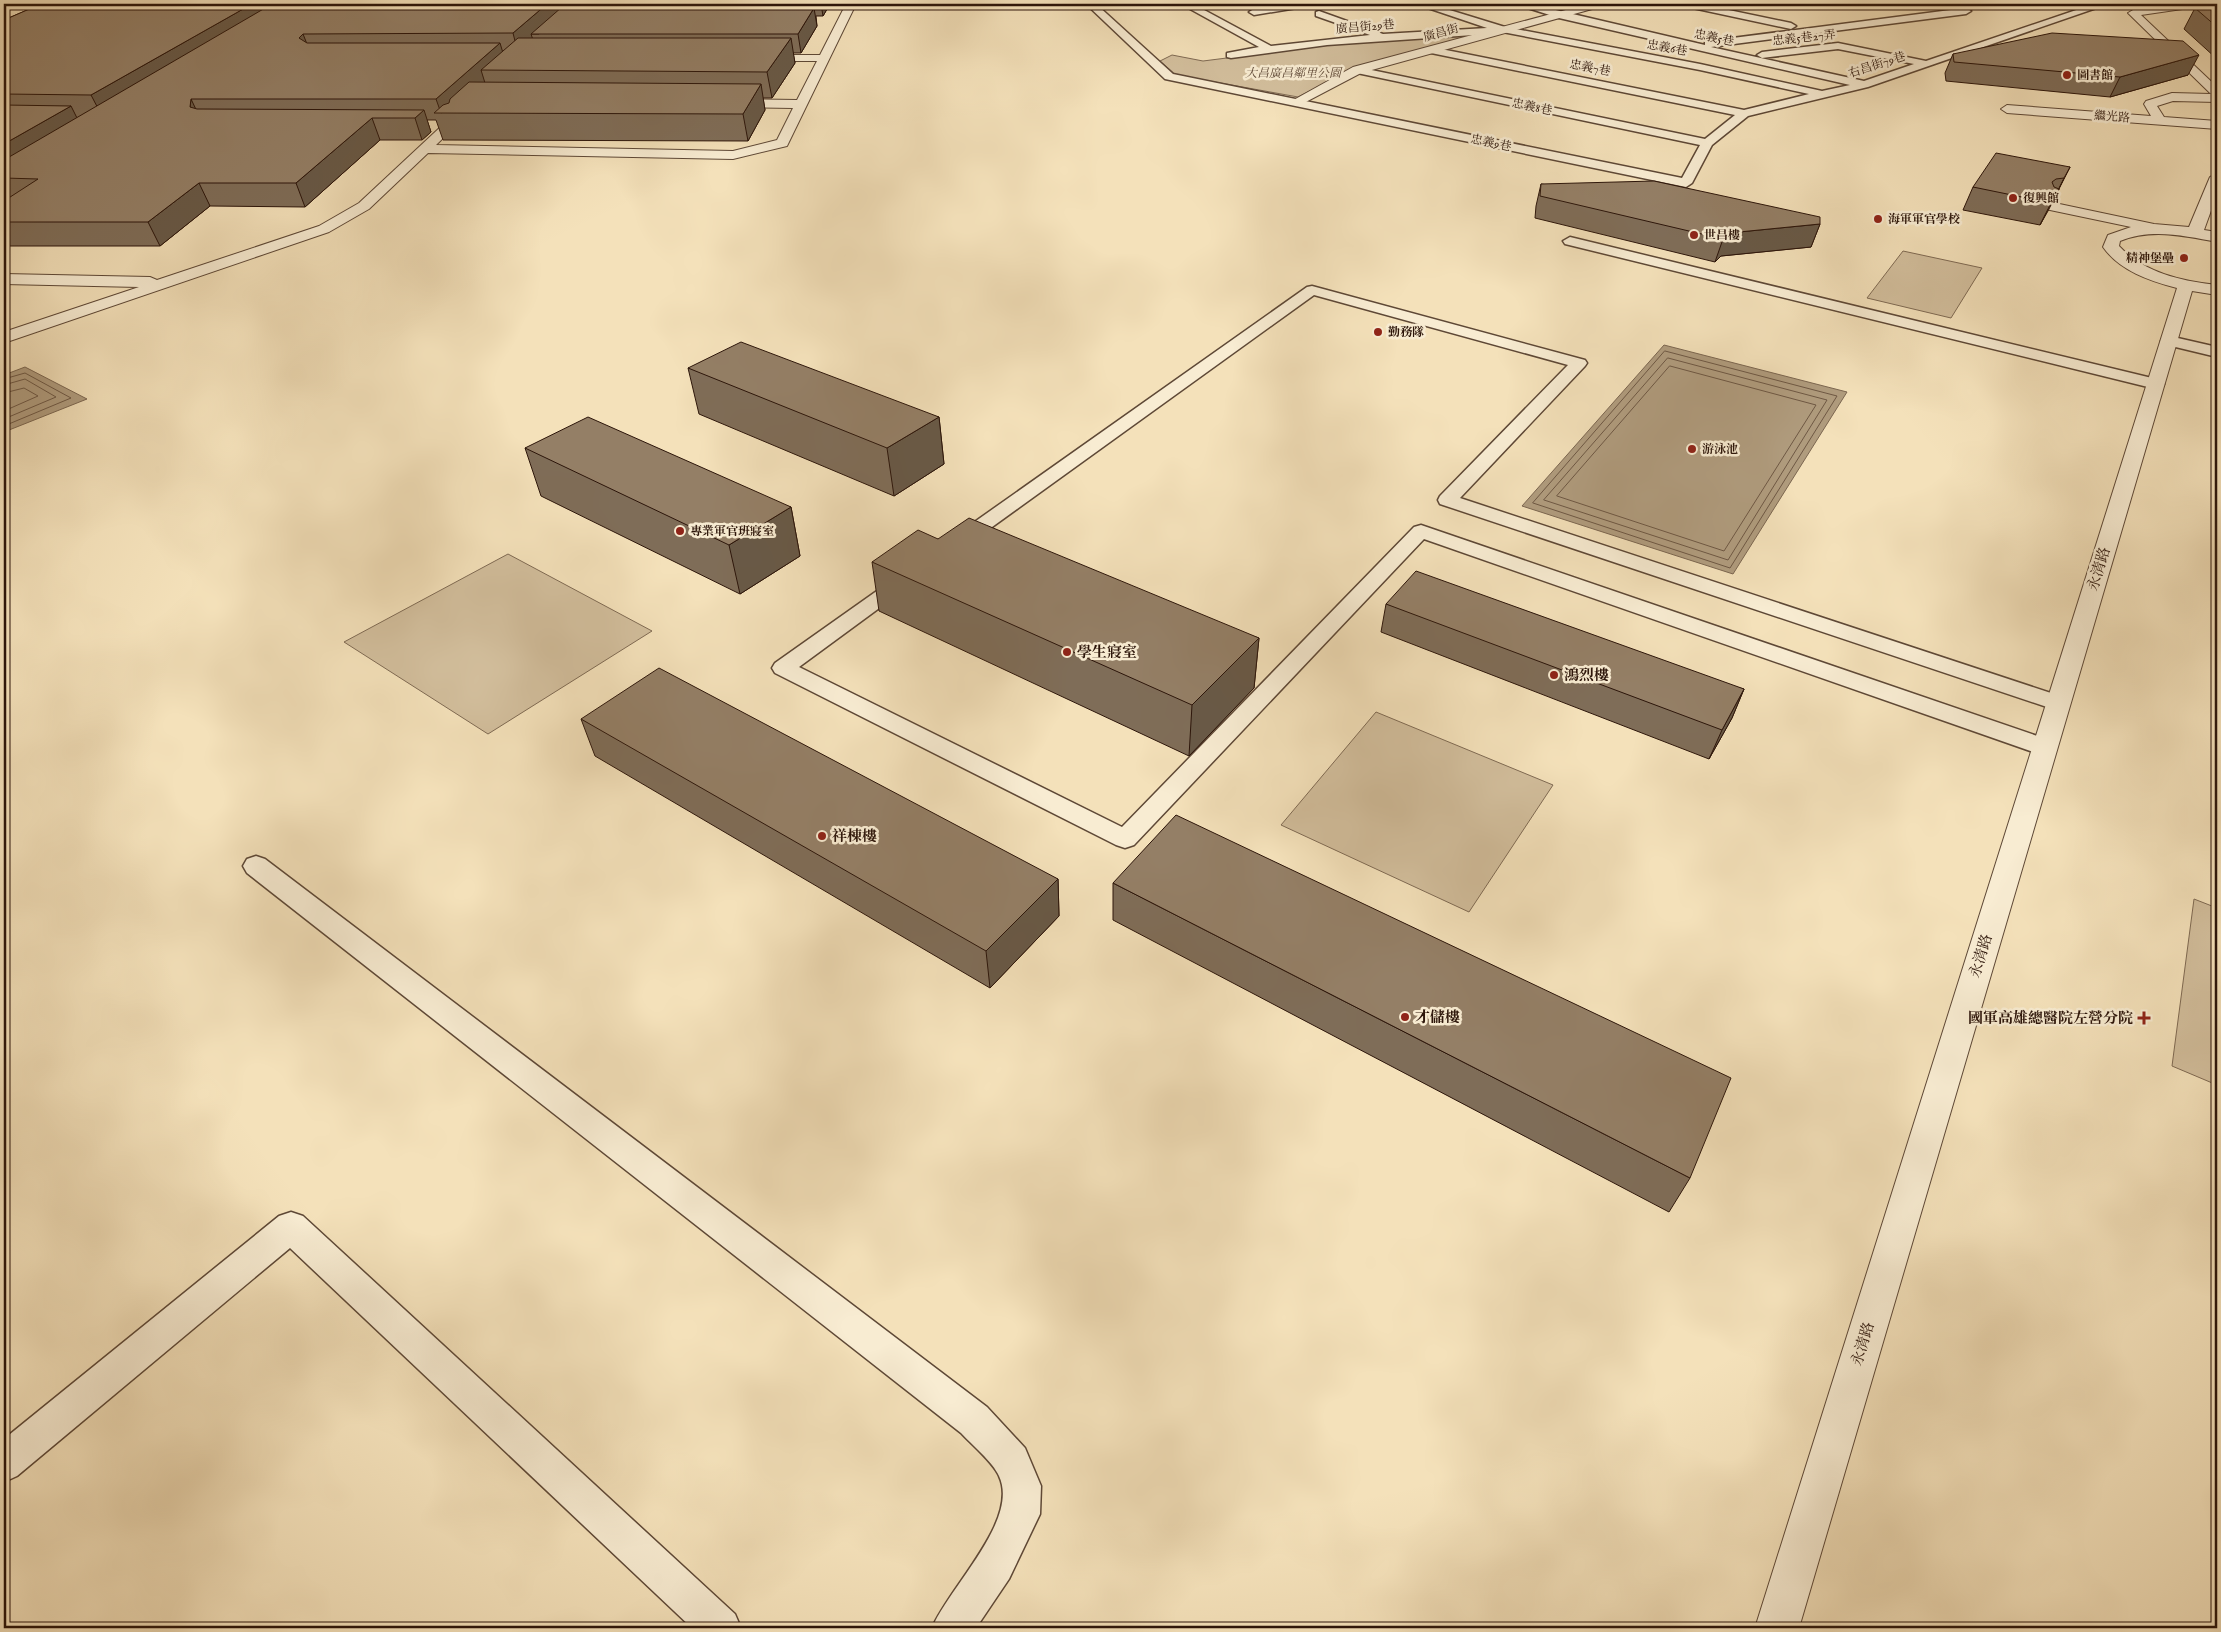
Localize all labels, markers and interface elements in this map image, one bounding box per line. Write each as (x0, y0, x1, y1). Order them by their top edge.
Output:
street label: 廣昌街29巷 (1335, 17, 1395, 37)
street label: 廣昌街 (1422, 21, 1461, 45)
street label: 忠義5巷 (1693, 26, 1735, 50)
street label: 忠義5巷27弄 (1772, 27, 1836, 49)
street label: 忠義6巷 (1645, 37, 1689, 59)
street label: 右昌街79巷 (1847, 49, 1907, 81)
street label: 忠義7巷 (1568, 57, 1612, 79)
park label: 大昌廣昌鄰里公園 (1245, 66, 1343, 81)
place label: 圖書館 (2077, 68, 2113, 83)
marker: 圖書館 (2061, 69, 2073, 81)
street label: 忠義8巷 (1511, 95, 1553, 119)
street label: 繼光路 (2094, 108, 2130, 126)
street label: 忠義9巷 (1469, 131, 1513, 155)
place label: 復興館 (2023, 191, 2059, 206)
marker: 復興館 (2007, 192, 2019, 204)
place label: 海軍軍官學校 (1888, 212, 1960, 227)
marker: 海軍軍官學校 (1872, 213, 1884, 225)
place label: 世昌樓 (1704, 228, 1740, 243)
marker: 世昌樓 (1688, 229, 1700, 241)
place label: 精神堡壘 (2126, 251, 2174, 266)
marker: 精神堡壘 (2178, 252, 2190, 264)
place label: 勤務隊 (1388, 325, 1424, 340)
marker: 勤務隊 (1372, 326, 1384, 338)
place label: 游泳池 (1702, 442, 1738, 457)
marker: 游泳池 (1686, 443, 1698, 455)
place label: 專業軍官班寢室 (690, 524, 774, 539)
marker: 專業軍官班寢室 (674, 525, 686, 537)
street label: 永清路 (2083, 545, 2115, 593)
place label: 學生寢室 (1077, 643, 1137, 662)
marker: 學生寢室 (1061, 646, 1073, 658)
place label: 鴻烈樓 (1564, 666, 1609, 685)
marker: 鴻烈樓 (1548, 669, 1560, 681)
place label: 祥棟樓 (832, 827, 877, 846)
marker: 祥棟樓 (816, 830, 828, 842)
street label: 永清路 (1965, 932, 1997, 980)
place label: 才儲樓 (1415, 1008, 1460, 1027)
place label: 國軍高雄總醫院左營分院 (1968, 1009, 2133, 1028)
marker: 才儲樓 (1399, 1011, 1411, 1023)
marker: 國軍高雄總醫院左營分院 (2137, 1011, 2151, 1025)
street label: 永清路 (1847, 1320, 1879, 1368)

